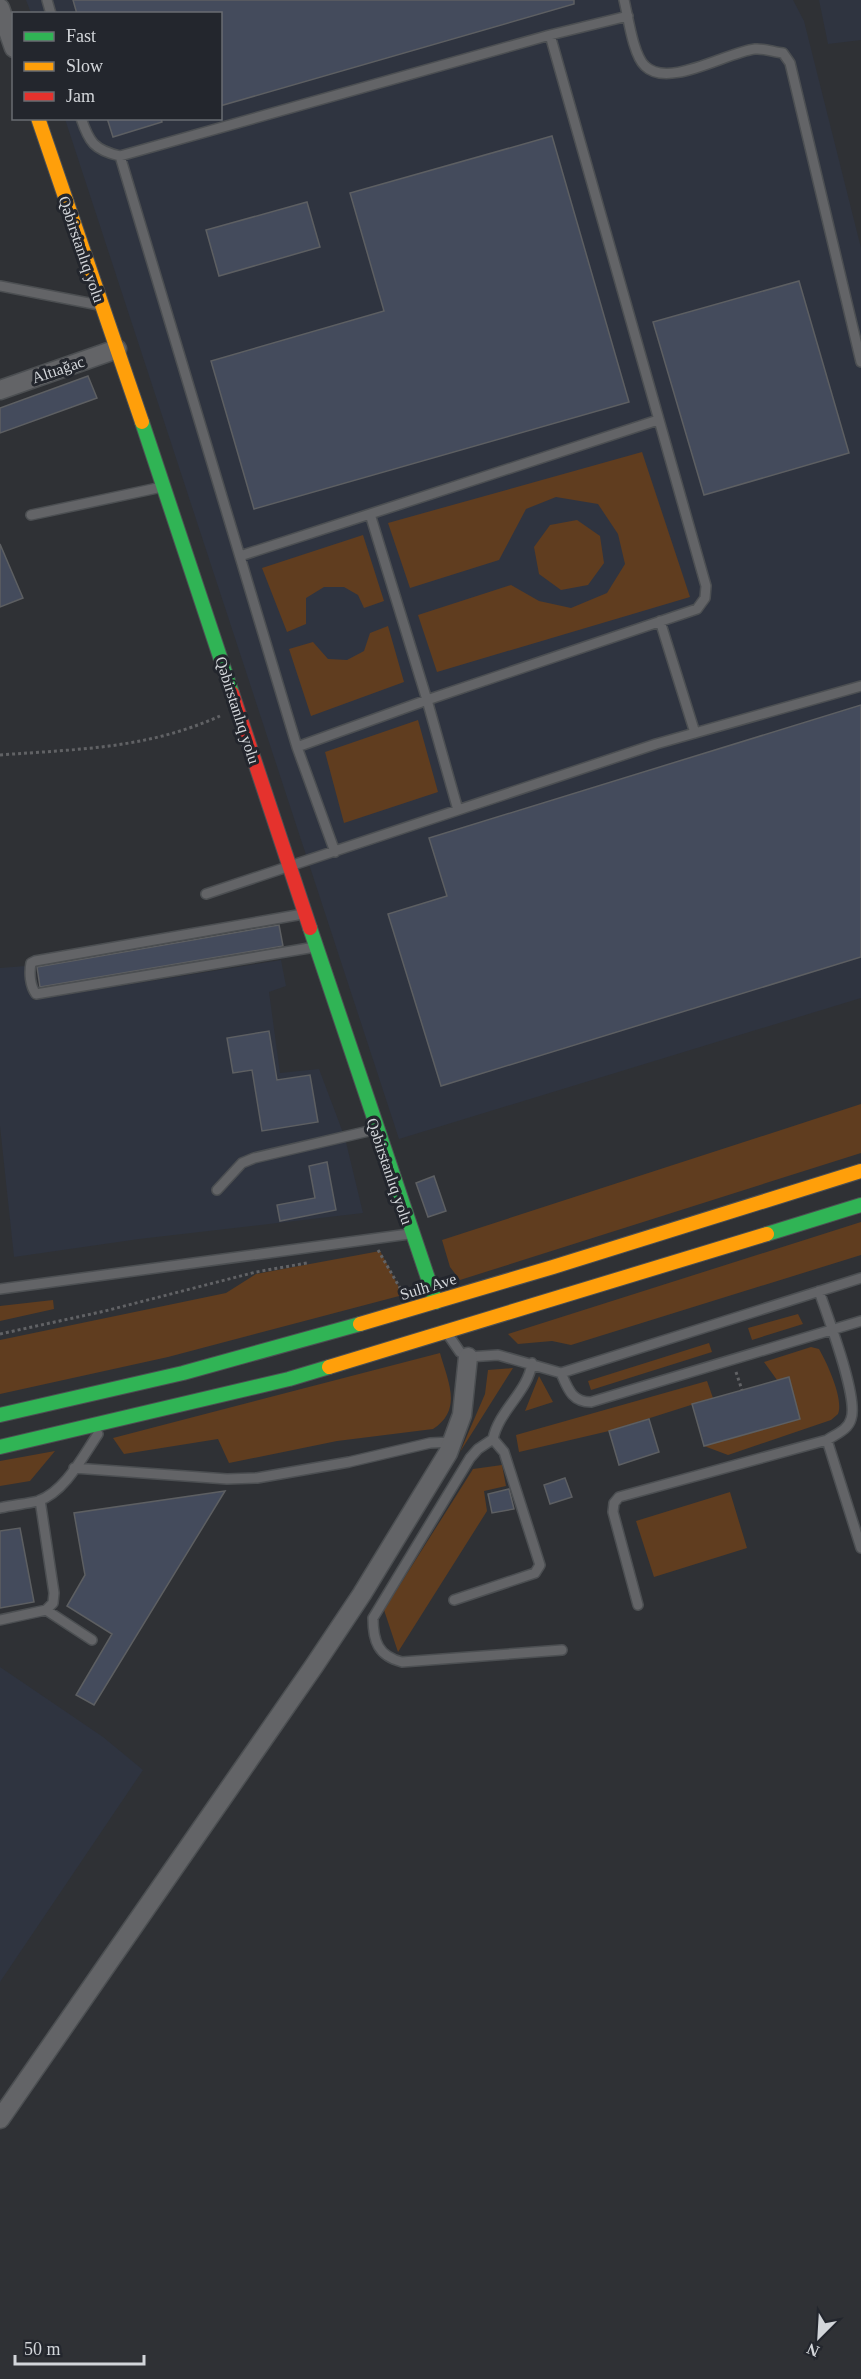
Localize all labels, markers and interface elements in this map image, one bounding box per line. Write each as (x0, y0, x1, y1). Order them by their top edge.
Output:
legend (12, 12, 222, 120)
text: Fast (66, 26, 96, 46)
text: Slow (66, 56, 103, 76)
text: Jam (66, 86, 95, 106)
street label: Qəbirstanlıq yolu (54, 194, 108, 305)
street label: Altıağac (30, 353, 87, 387)
street label: Qəbirstanlıq yolu (211, 654, 263, 766)
street label: Qəbirstanlıq yolu (362, 1116, 416, 1227)
street label: Sulh Ave (398, 1270, 458, 1303)
north arrow (789, 2307, 849, 2367)
scale bar (15, 2328, 144, 2366)
text: 50 m (24, 2339, 61, 2359)
text: N (804, 2340, 822, 2360)

